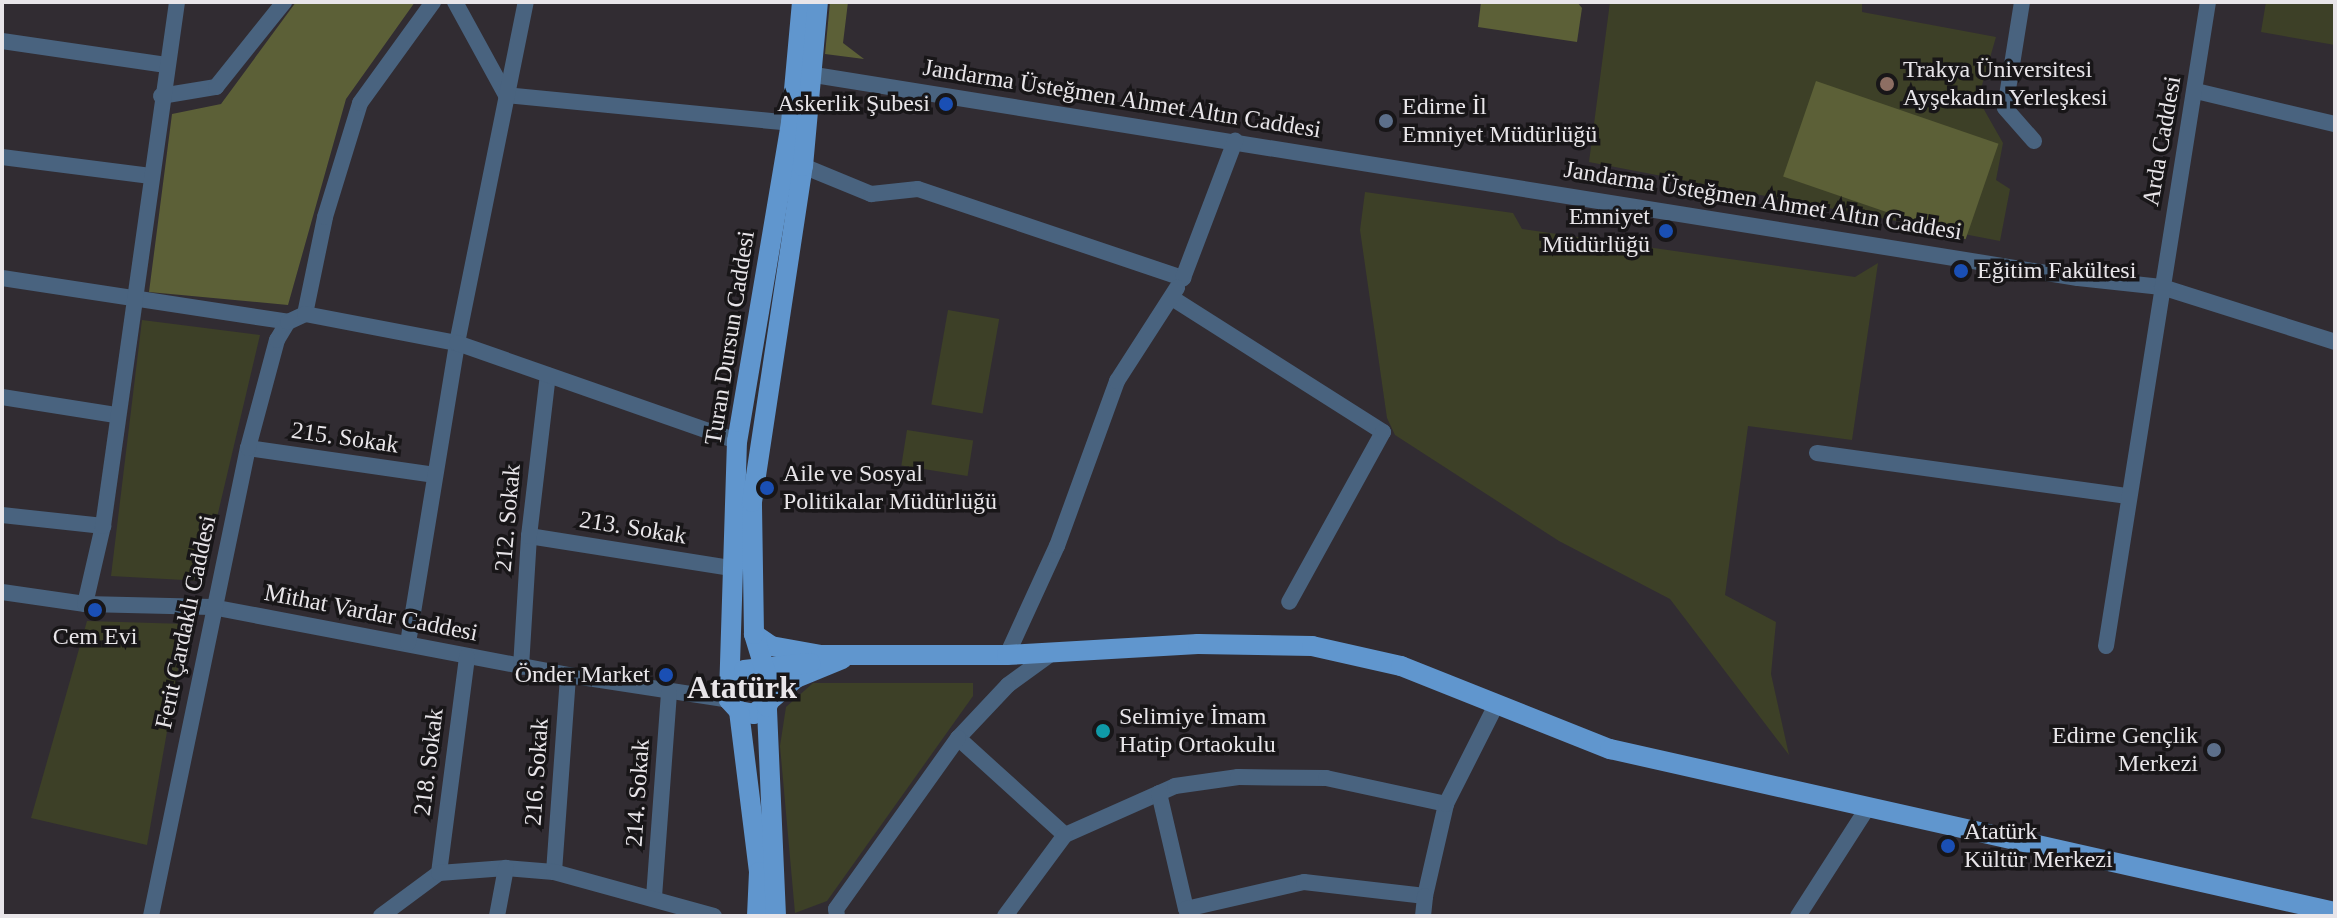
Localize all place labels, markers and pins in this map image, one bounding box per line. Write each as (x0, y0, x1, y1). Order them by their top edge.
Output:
place label: Trakya Üniversitesi Ayşekadın Yerleşkesi (1903, 56, 2108, 112)
marker: Trakya Üniversitesi Ayşekadın Yerleşkesi (1878, 75, 1896, 93)
place label: Askerlik Şubesi (777, 90, 930, 118)
place label: Edirne İl Emniyet Müdürlüğü (1402, 93, 1597, 149)
marker: Askerlik Şubesi (937, 95, 955, 113)
marker: Edirne İl Emniyet Müdürlüğü (1377, 112, 1395, 130)
place label: Emniyet Müdürlüğü (1542, 203, 1650, 259)
marker: Emniyet Müdürlüğü (1657, 222, 1675, 240)
place label: Eğitim Fakültesi (1977, 257, 2136, 285)
marker: Eğitim Fakültesi (1952, 262, 1970, 280)
place label: Aile ve Sosyal Politikalar Müdürlüğü (783, 460, 997, 516)
marker: Aile ve Sosyal Politikalar Müdürlüğü (758, 479, 776, 497)
marker: Cem Evi (86, 601, 104, 619)
place label: Cem Evi (53, 623, 137, 651)
place label: Önder Market (515, 661, 650, 689)
marker: Önder Market (657, 666, 675, 684)
place label: Selimiye İmam Hatip Ortaokulu (1119, 703, 1276, 759)
marker: Selimiye İmam Hatip Ortaokulu (1094, 722, 1112, 740)
place label: Edirne Gençlik Merkezi (2052, 722, 2198, 778)
marker: Edirne Gençlik Merkezi (2205, 741, 2223, 759)
place label: Atatürk Kültür Merkezi (1964, 818, 2113, 874)
marker: Atatürk Kültür Merkezi (1939, 837, 1957, 855)

